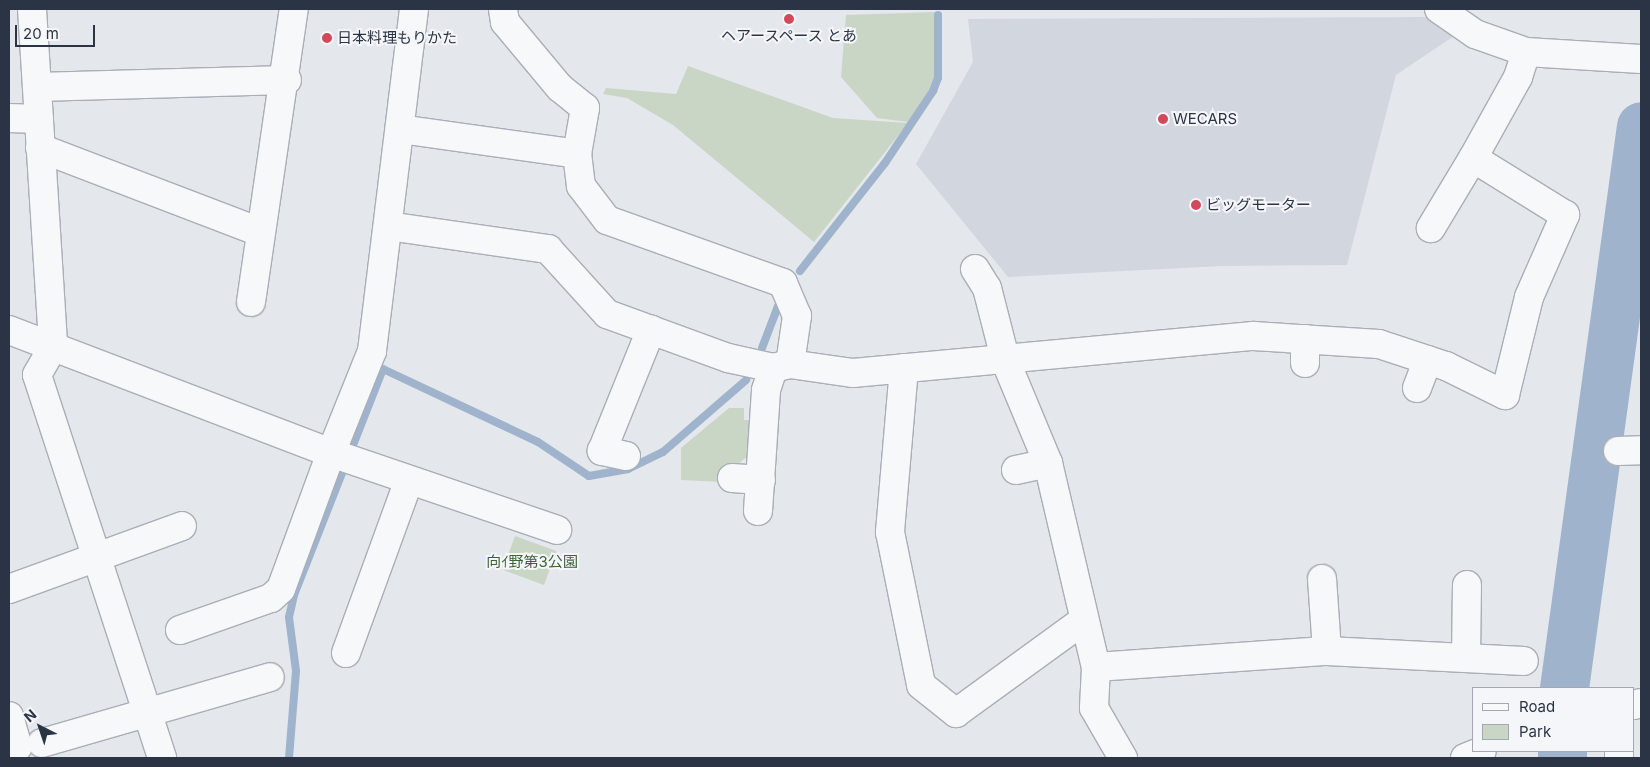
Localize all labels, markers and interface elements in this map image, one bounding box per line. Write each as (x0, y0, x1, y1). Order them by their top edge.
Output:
marker: ヘアースペース とあ (783, 13, 795, 25)
scale bar (18, 15, 98, 47)
text: 20 m (23, 24, 59, 43)
place label: ヘアースペース とあ (720, 27, 858, 45)
place label: 日本料理もりかた (337, 29, 457, 47)
marker: 日本料理もりかた (321, 32, 333, 44)
place label: WECARS (1173, 110, 1237, 128)
marker: WECARS (1157, 113, 1169, 125)
place label: ビッグモーター (1206, 196, 1311, 214)
marker: ビッグモーター (1190, 199, 1202, 211)
park label: 向ｲ野第3公園 (486, 553, 578, 571)
legend (1472, 687, 1635, 752)
text: Road (1519, 697, 1555, 716)
north arrow (15, 702, 65, 752)
text: N (20, 705, 39, 725)
text: Park (1519, 722, 1551, 741)

